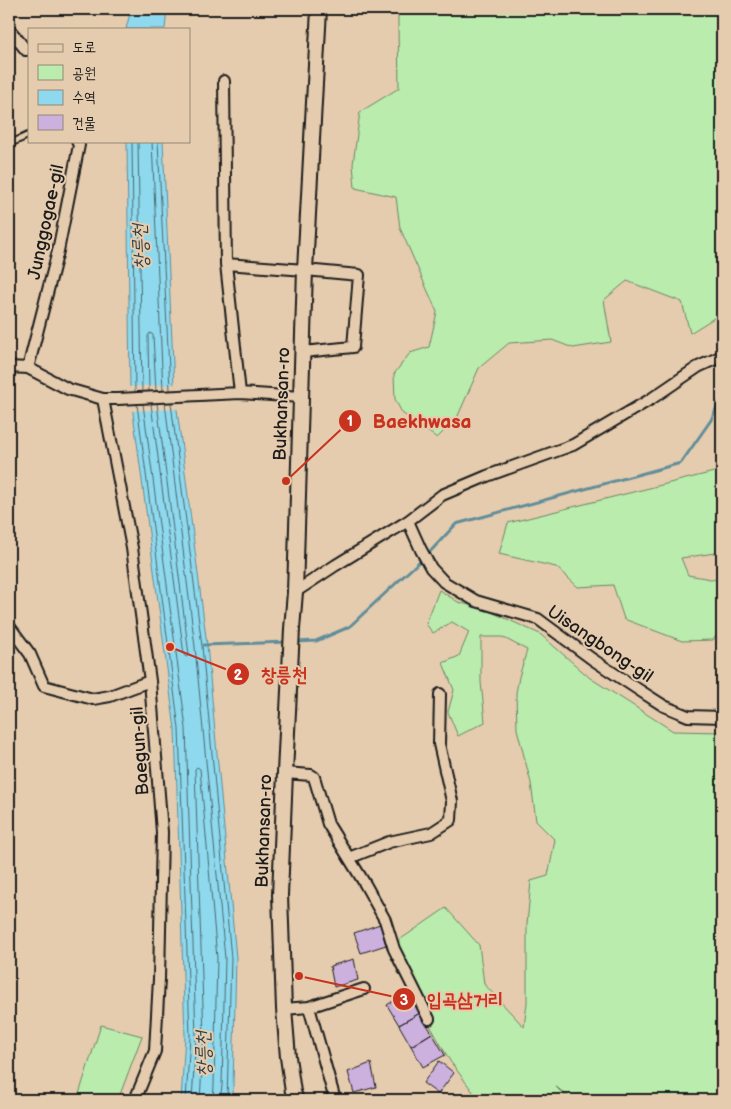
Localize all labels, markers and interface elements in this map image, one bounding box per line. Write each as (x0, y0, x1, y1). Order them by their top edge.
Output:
legend (28, 28, 190, 142)
text: 도로 (72, 38, 96, 57)
text: 공원 (72, 64, 96, 83)
text: 수역 (72, 88, 96, 107)
text: 건물 (72, 114, 96, 133)
street label: Junggogae-gil (24, 163, 68, 281)
water label: 창릉천 (128, 222, 154, 271)
street label: Bukhansan-ro (270, 347, 294, 461)
callout: Baekhwasa (337, 404, 481, 438)
text: Baekhwasa (373, 411, 471, 434)
text: 1 (347, 412, 353, 431)
street label: Uisangbong-gil (543, 601, 657, 687)
callout: 창릉천 (226, 657, 317, 691)
text: 창릉천 (261, 664, 307, 687)
text: 2 (234, 666, 243, 685)
street label: Baegun-gil (126, 706, 154, 796)
street label: Bukhansan-ro (252, 774, 276, 888)
callout: 입곡삼거리 (392, 982, 513, 1016)
text: 입곡삼거리 (427, 989, 503, 1012)
text: 3 (400, 991, 409, 1010)
water label: 창릉천 (192, 1029, 216, 1077)

